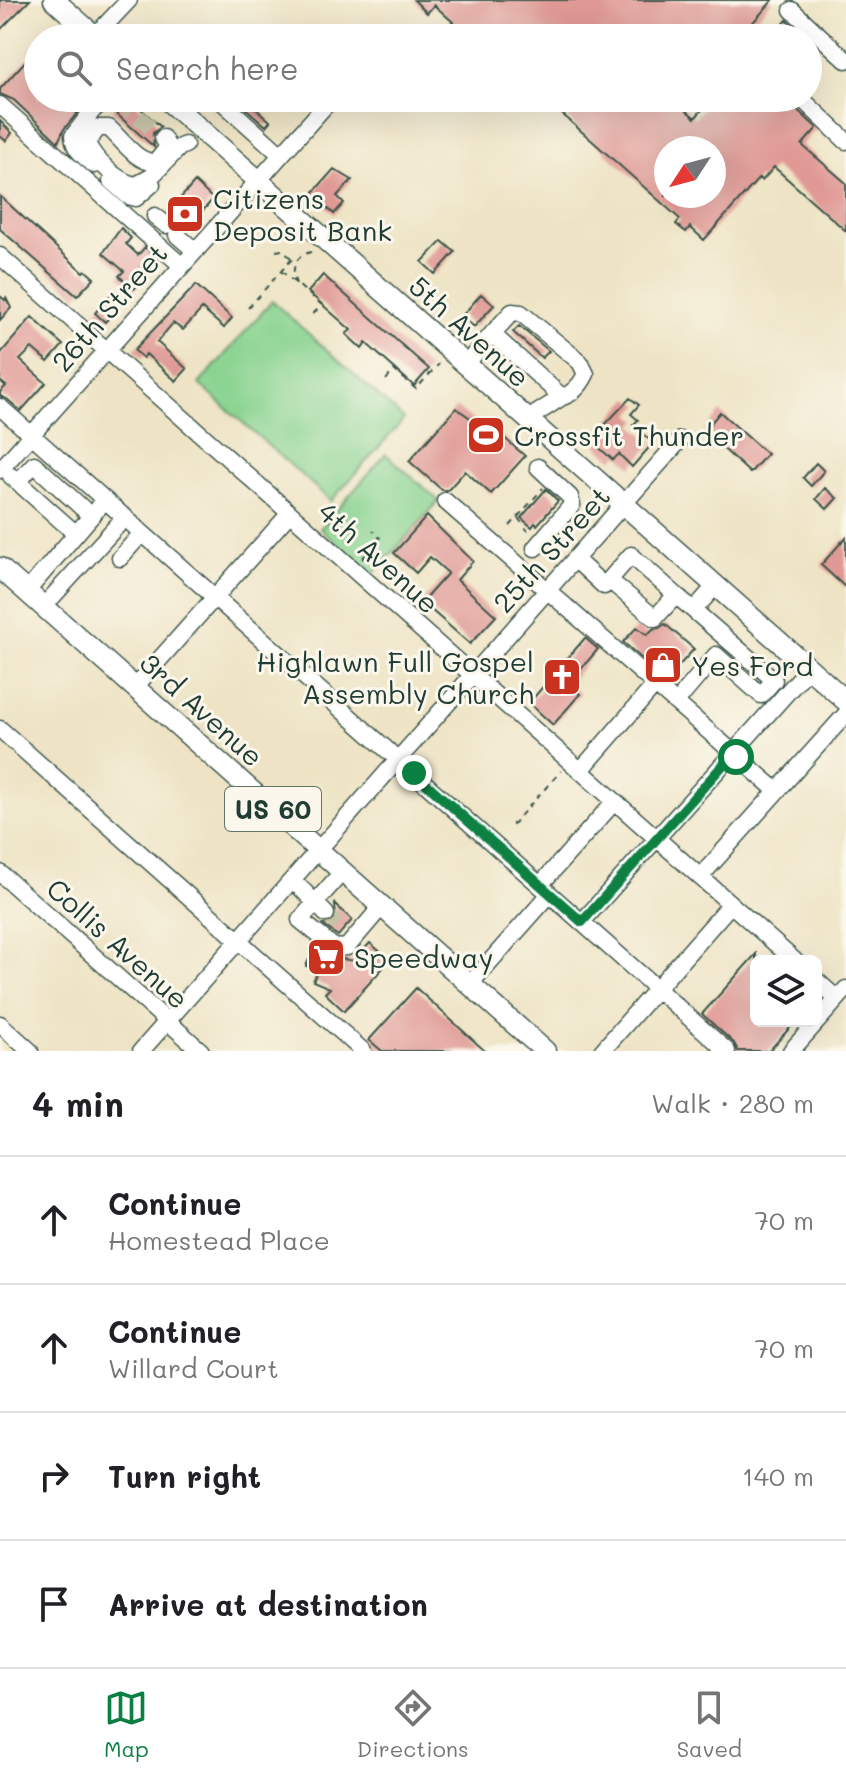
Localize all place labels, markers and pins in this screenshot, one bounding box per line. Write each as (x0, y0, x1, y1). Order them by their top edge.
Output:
place label: Citizens Deposit Bank (213, 180, 392, 248)
bank icon: Citizens Deposit Bank (164, 193, 206, 235)
sports icon: Crossfit Thunder (465, 414, 507, 456)
place label: Crossfit Thunder (514, 417, 744, 453)
place label: Highlawn Full Gospel Assembly Church (256, 643, 534, 711)
shop icon: Yes Ford (642, 644, 684, 686)
place label: Yes Ford (691, 647, 813, 683)
church icon: Highlawn Full Gospel Assembly Church (541, 656, 583, 698)
supermarket icon: Speedway (305, 936, 347, 978)
place label: Speedway (354, 939, 493, 975)

